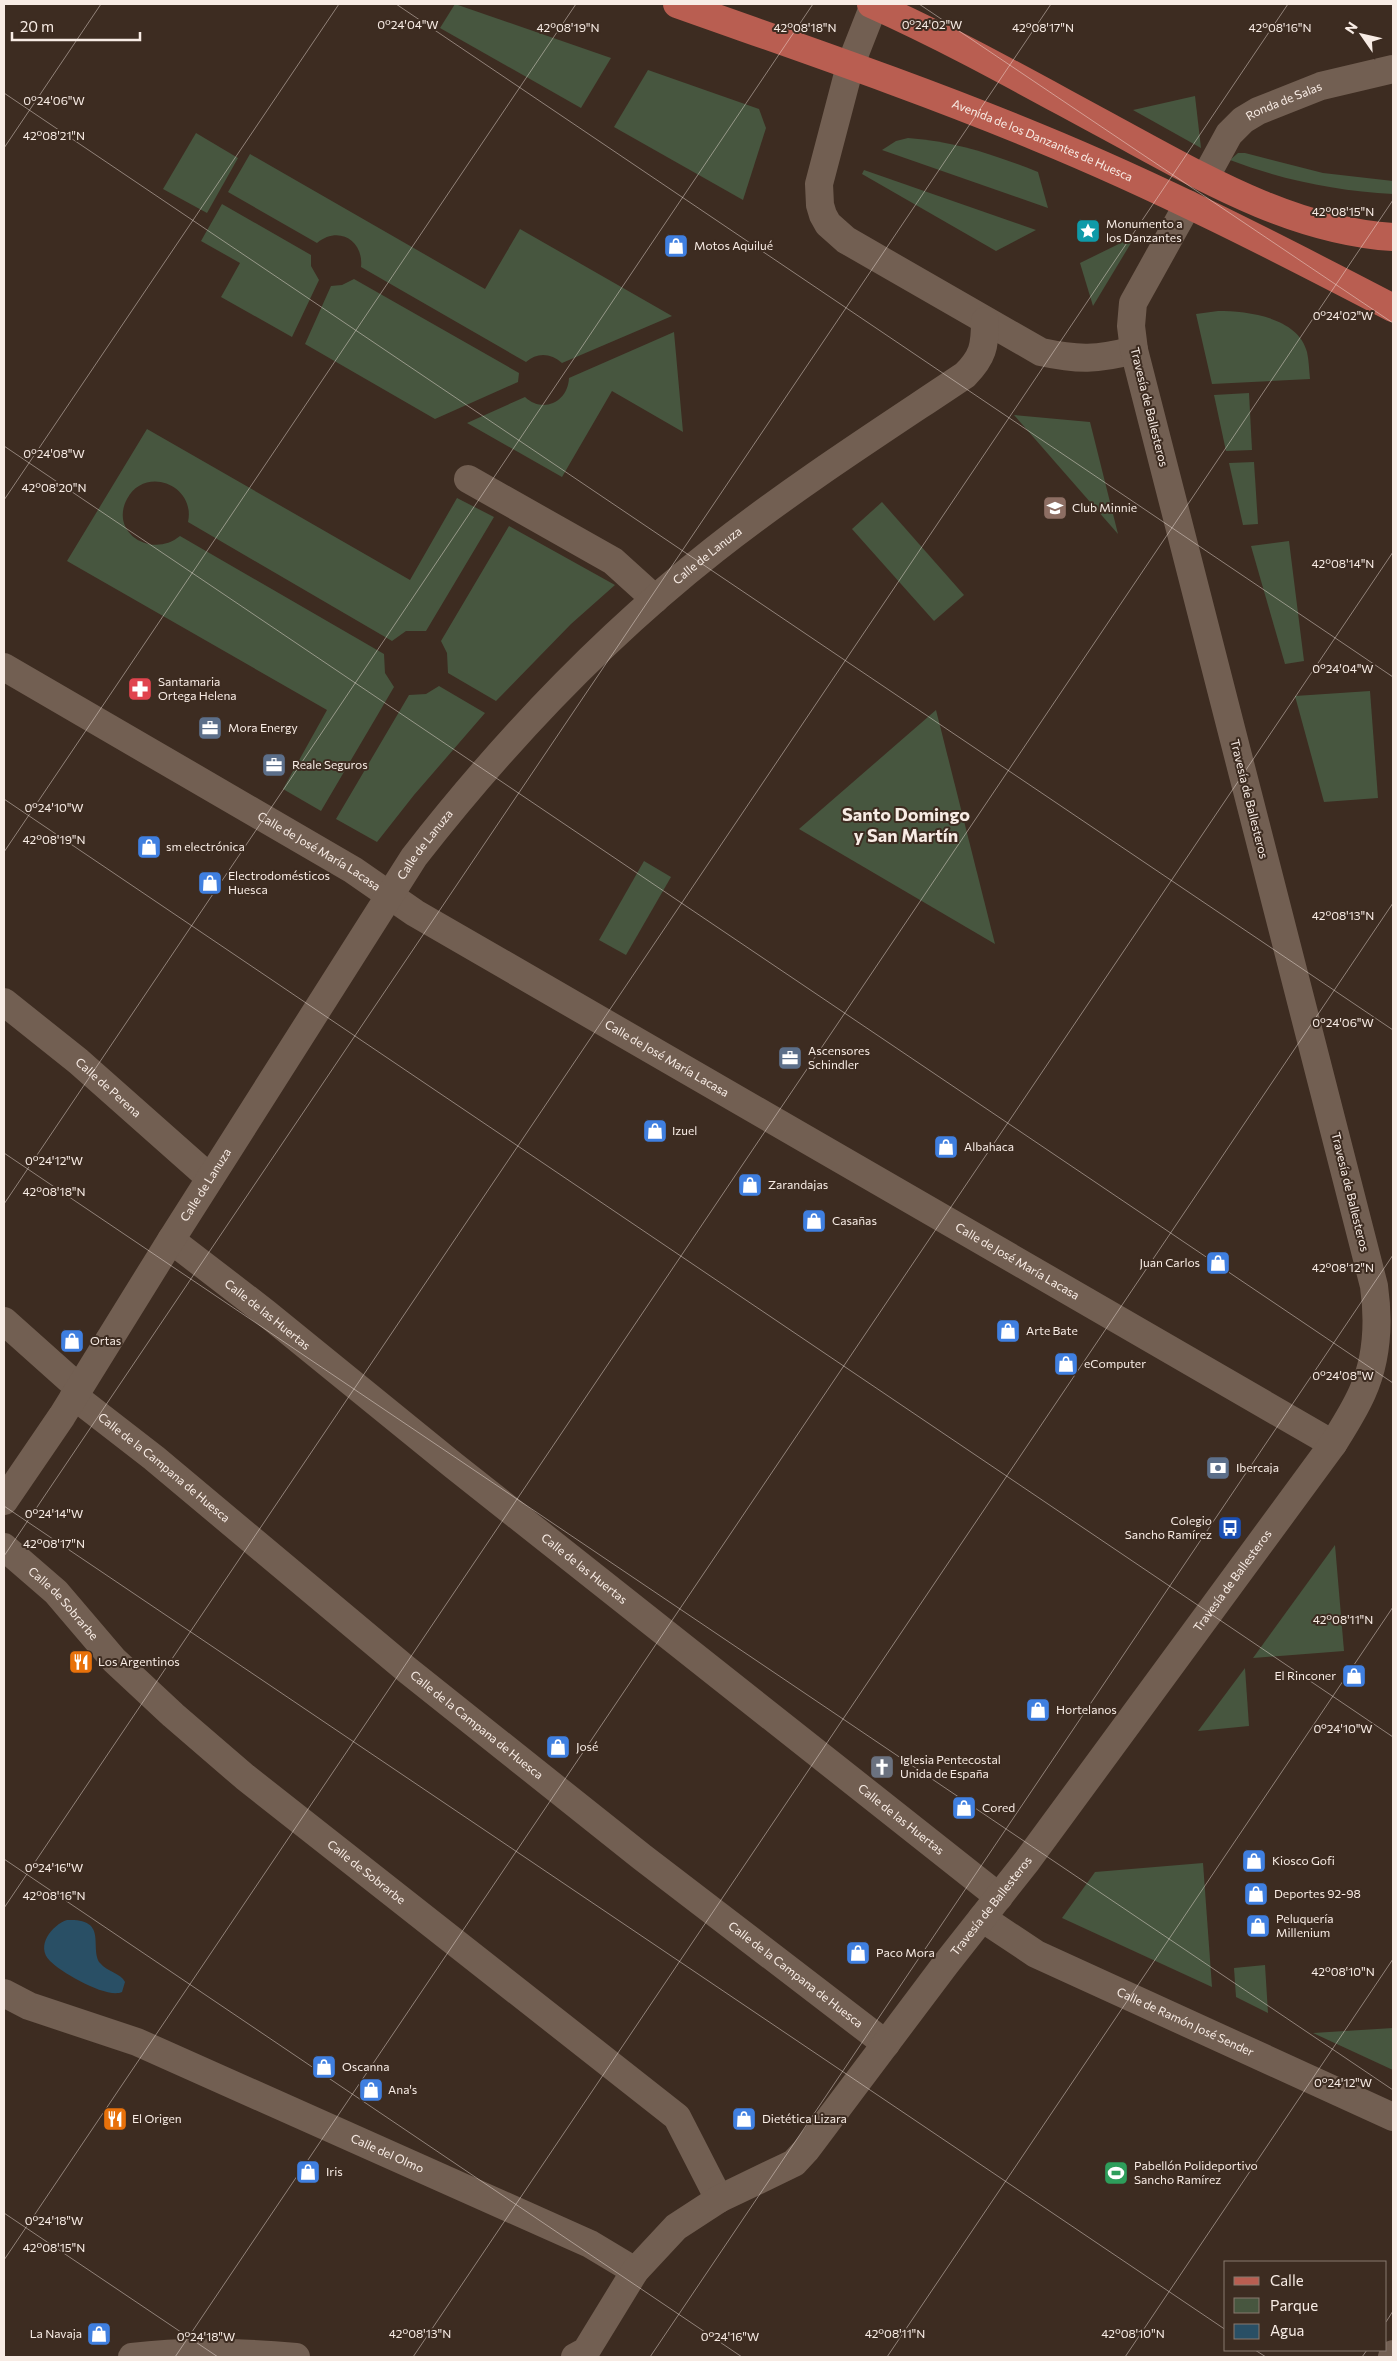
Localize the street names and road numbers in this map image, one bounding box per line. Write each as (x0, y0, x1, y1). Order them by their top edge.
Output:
street label: Ronda de Salas (1243, 78, 1323, 123)
street label: Avenida de los Danzantes de Huesca (950, 96, 1135, 184)
street label: Travesía de Ballesteros (1128, 346, 1172, 468)
street label: Calle de Lanuza (670, 523, 744, 587)
street label: Travesía de Ballesteros (1228, 738, 1272, 860)
street label: Calle de Lanuza (394, 806, 455, 882)
street label: Calle de José María Lacasa (256, 808, 384, 893)
street label: Calle de José María Lacasa (603, 1016, 732, 1099)
street label: Calle de Perena (73, 1054, 144, 1120)
street label: Travesía de Ballesteros (1329, 1131, 1373, 1253)
street label: Calle de Lanuza (177, 1145, 233, 1224)
street label: Calle de José María Lacasa (953, 1219, 1082, 1302)
street label: Calle de las Huertas (222, 1276, 314, 1352)
street label: Calle de la Campana de Huesca (96, 1409, 233, 1525)
street label: Travesía de Ballesteros (1190, 1527, 1274, 1634)
street label: Calle de las Huertas (539, 1530, 630, 1606)
street label: Calle de Sobrarbe (26, 1563, 102, 1642)
street label: Calle de la Campana de Huesca (408, 1667, 546, 1781)
street label: Calle de las Huertas (856, 1780, 947, 1857)
street label: Calle de Sobrarbe (325, 1837, 409, 1907)
street label: Travesía de Ballesteros (947, 1853, 1034, 1958)
street label: Calle de la Campana de Huesca (726, 1918, 866, 2030)
street label: Calle de Ramón José Sender (1115, 1984, 1257, 2059)
street label: Calle del Olmo (349, 2130, 426, 2175)

